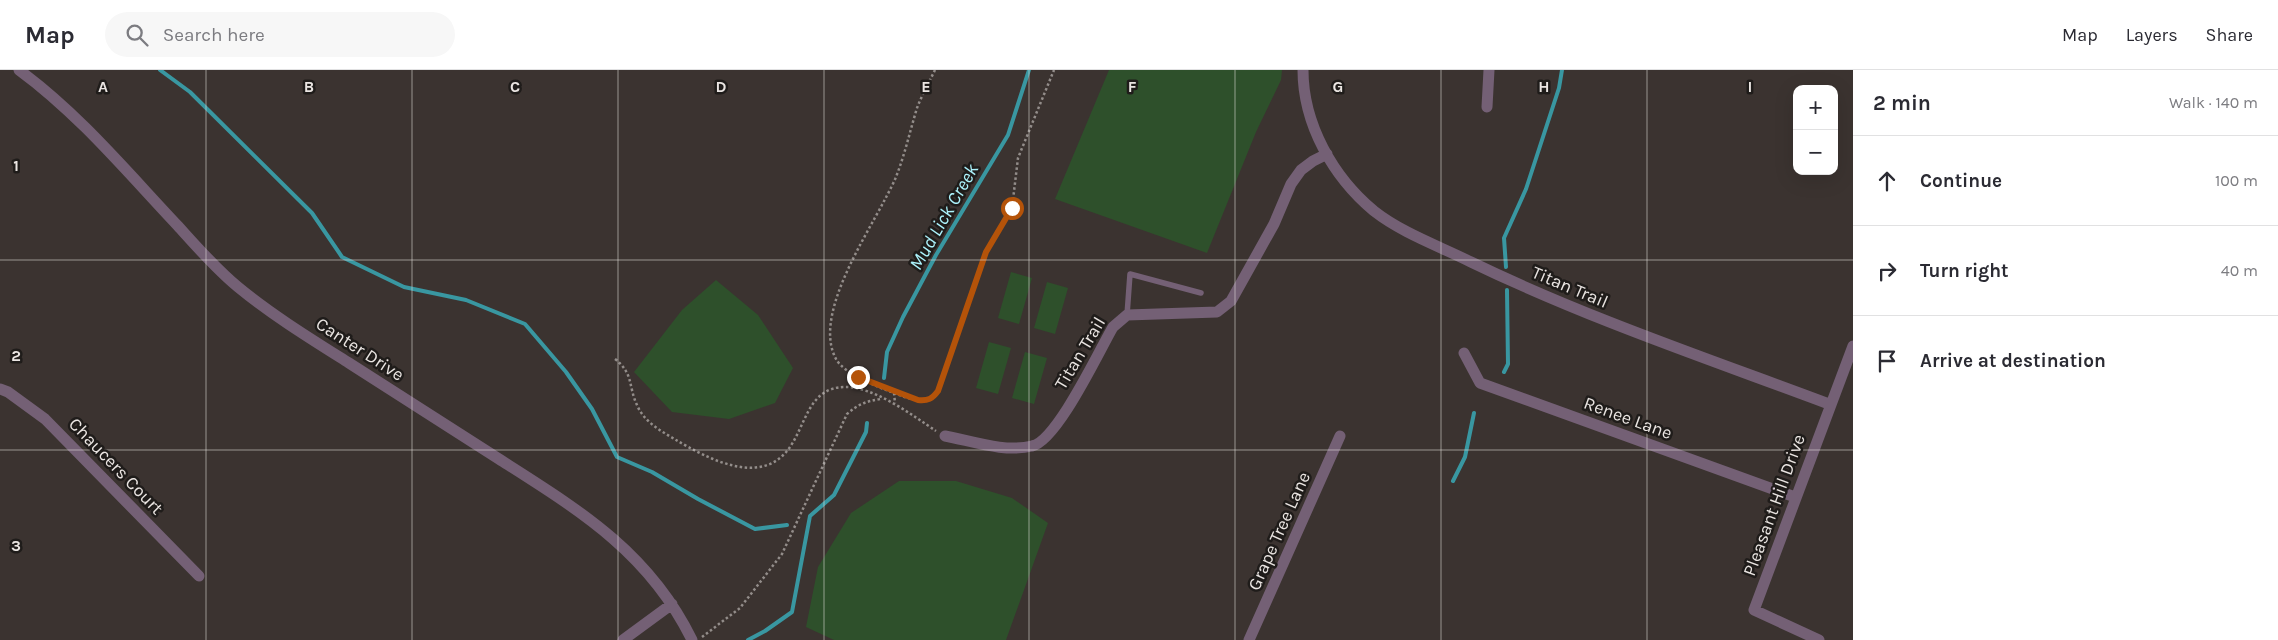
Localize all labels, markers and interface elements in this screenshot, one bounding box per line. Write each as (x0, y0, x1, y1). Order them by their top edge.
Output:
search box (105, 12, 455, 57)
text: Map (25, 21, 75, 49)
icon: search (123, 21, 151, 49)
text: Search here (163, 24, 265, 46)
text: Map (2062, 24, 2098, 46)
text: Layers (2126, 24, 2178, 46)
text: Share (2206, 24, 2253, 46)
text: A (98, 77, 108, 96)
text: B (304, 77, 314, 96)
text: C (510, 77, 520, 96)
text: D (716, 77, 727, 96)
text: E (921, 77, 931, 96)
text: F (1128, 77, 1137, 96)
text: G (1333, 77, 1343, 96)
text: H (1538, 77, 1550, 96)
text: I (1748, 77, 1752, 96)
map controls (1793, 85, 1838, 175)
button: + (1793, 85, 1838, 130)
text: 2 min (1873, 91, 1931, 115)
text: Walk · 140 m (2169, 93, 2258, 112)
button: − (1793, 130, 1838, 175)
text: 1 (13, 156, 19, 175)
water label: Mud Lick Creek (905, 160, 983, 274)
icon: ahead (1873, 167, 1901, 195)
text: Continue (1920, 170, 2002, 192)
text: 100 m (2215, 171, 2258, 190)
route start (1001, 197, 1024, 220)
icon: right (1873, 257, 1901, 285)
text: Turn right (1920, 260, 2009, 282)
street label: Titan Trail (1529, 261, 1611, 313)
text: 40 m (2221, 261, 2258, 280)
street label: Canter Drive (312, 312, 408, 386)
street label: Titan Trail (1050, 313, 1110, 393)
text: 2 (11, 346, 21, 365)
icon: arrive (1873, 347, 1901, 375)
text: Arrive at destination (1920, 350, 2106, 372)
route end (847, 366, 870, 389)
street label: Renee Lane (1581, 392, 1675, 444)
street label: Chaucers Court (64, 413, 168, 519)
street label: Pleasant Hill Drive (1738, 431, 1810, 579)
street label: Grape Tree Lane (1243, 468, 1315, 594)
text: 3 (11, 536, 21, 555)

